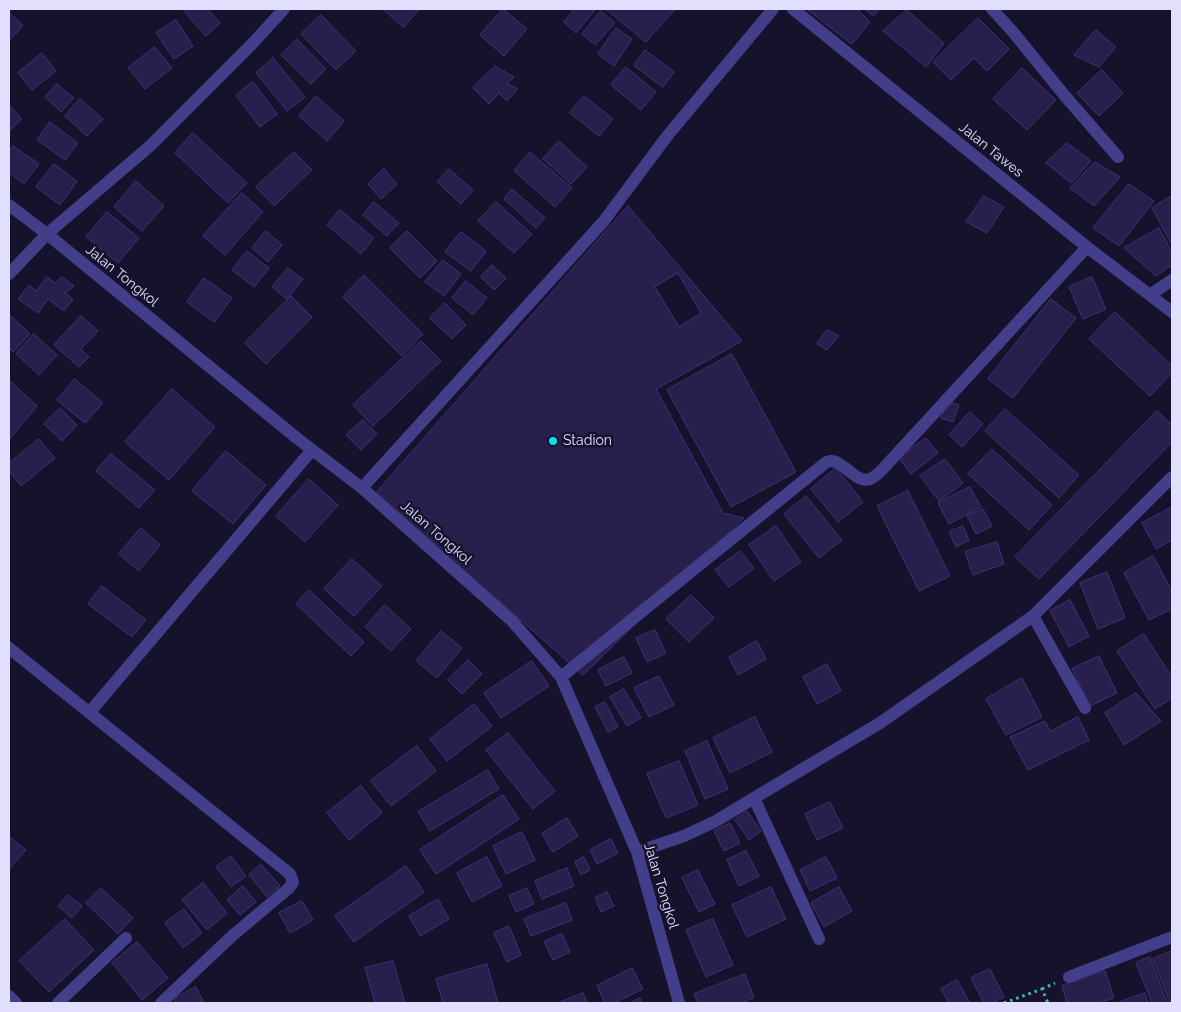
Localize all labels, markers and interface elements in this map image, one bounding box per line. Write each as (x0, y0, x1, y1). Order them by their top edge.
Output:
street label: Jalan Tawes (955, 119, 1027, 181)
street label: Jalan Tongkol (82, 242, 162, 310)
place label: Stadion (563, 433, 612, 449)
marker: Stadion (547, 435, 559, 447)
street label: Jalan Tongkol (397, 498, 475, 568)
street label: Jalan Tongkol (640, 841, 682, 931)

